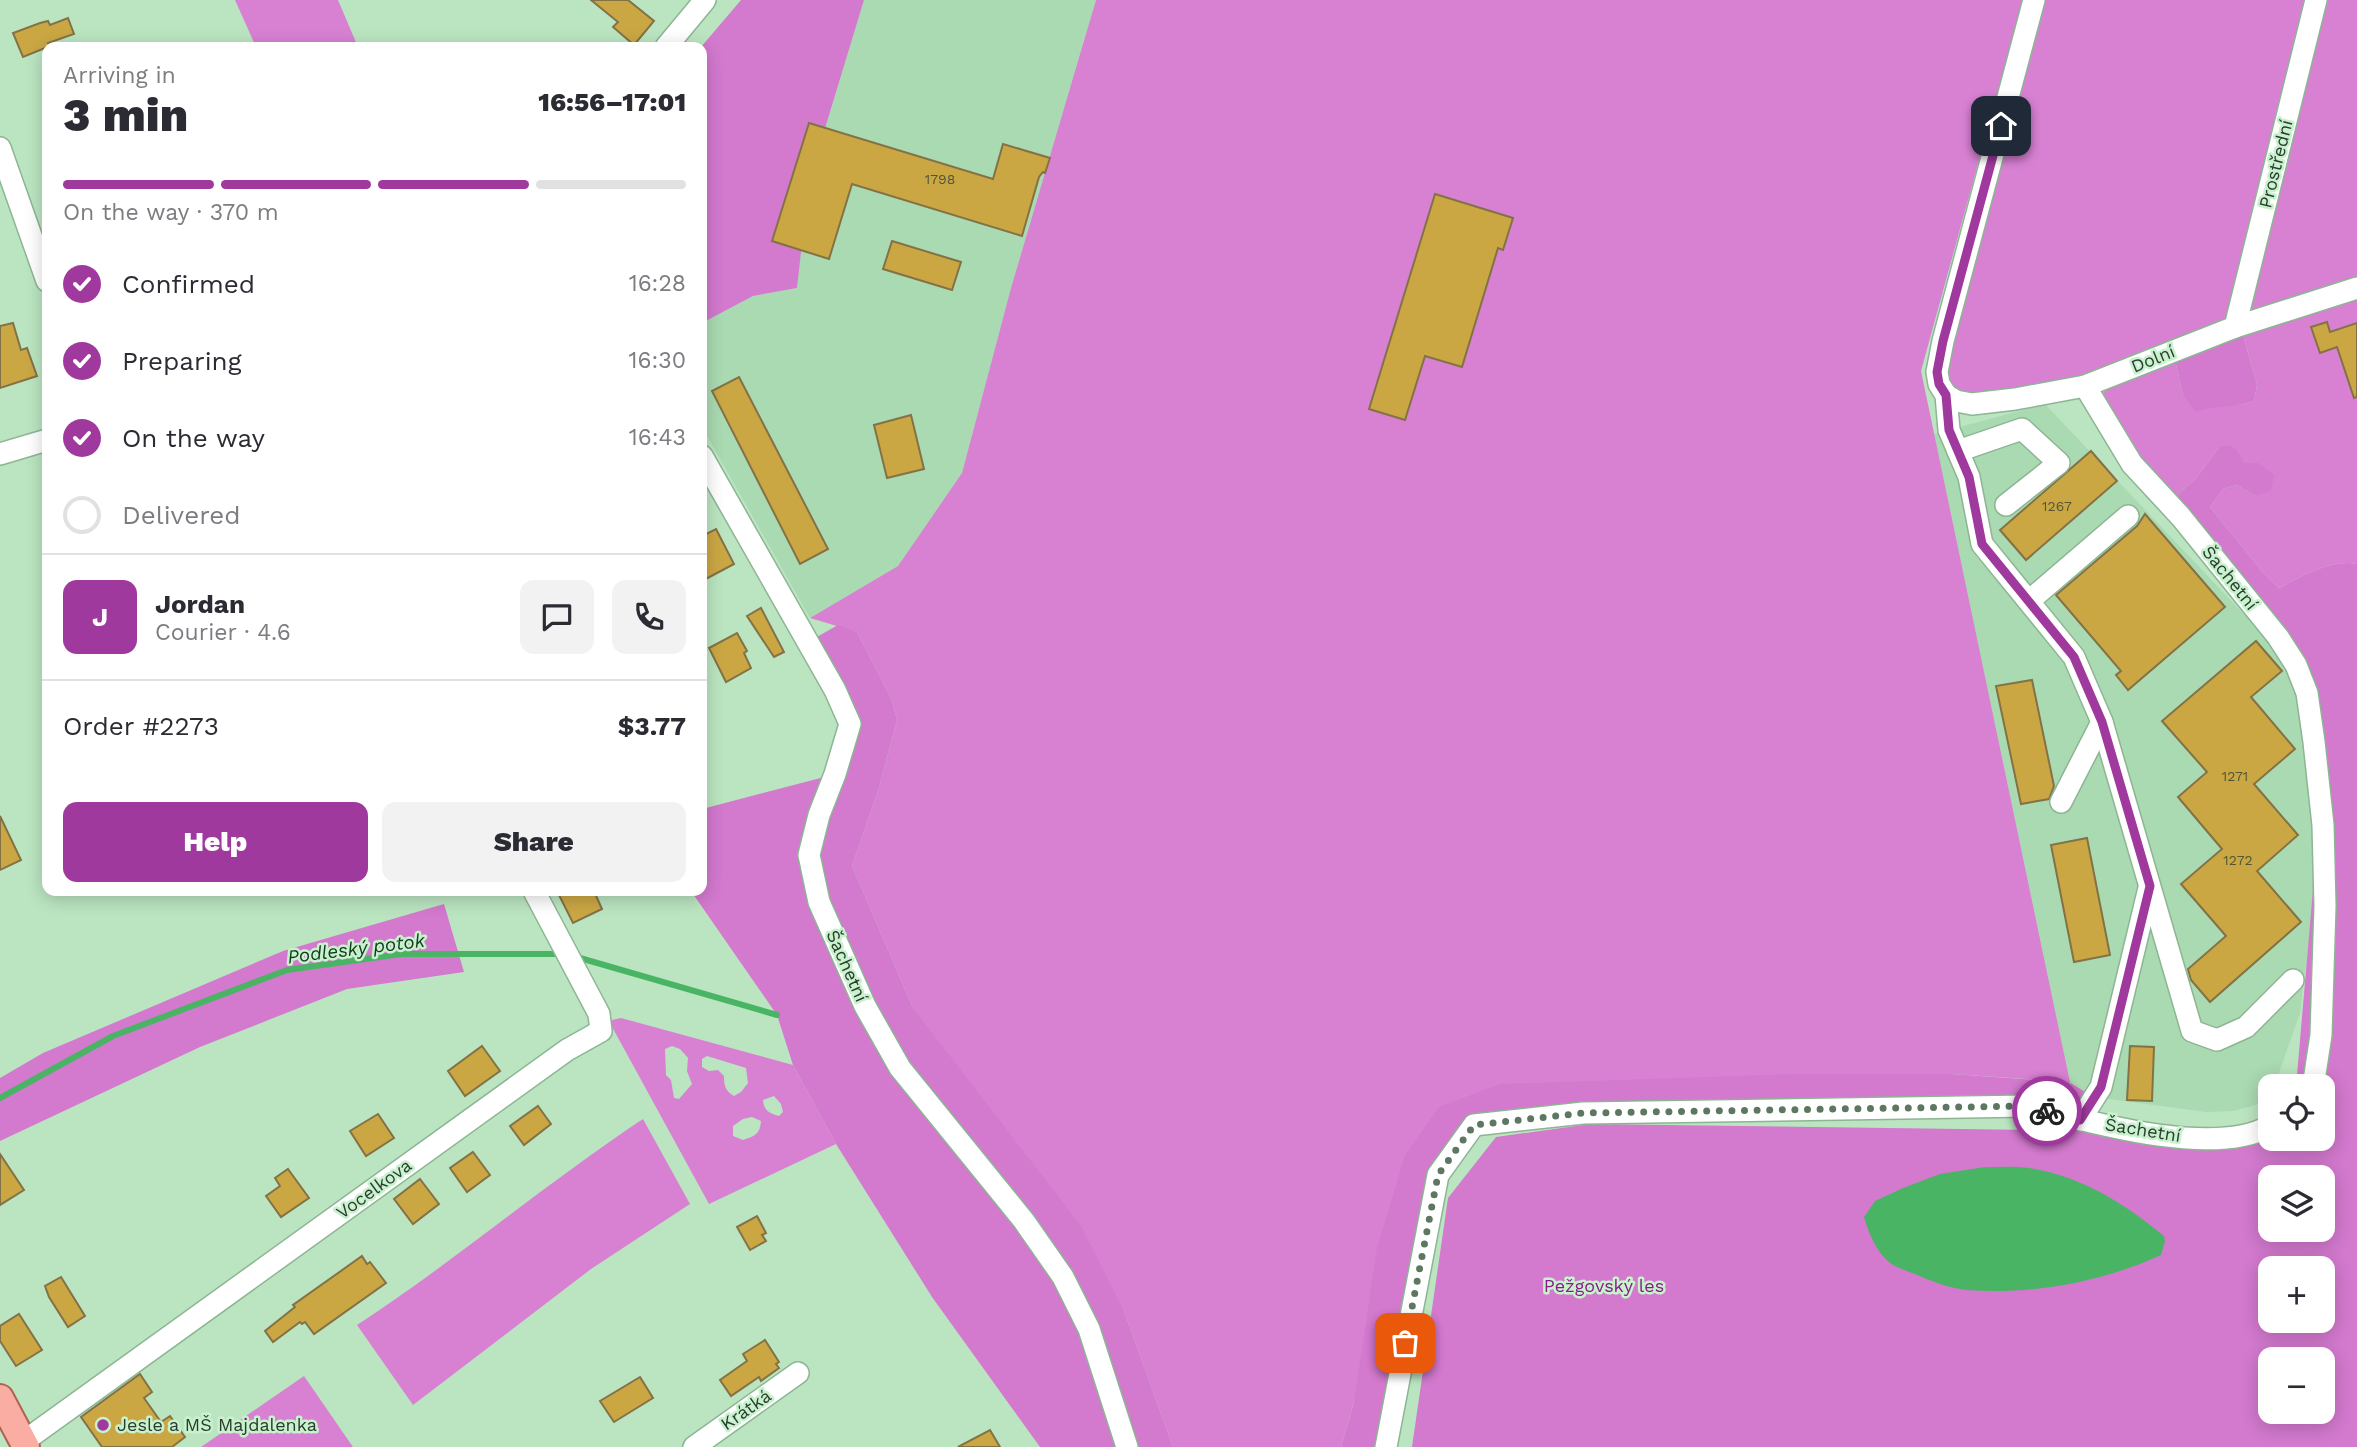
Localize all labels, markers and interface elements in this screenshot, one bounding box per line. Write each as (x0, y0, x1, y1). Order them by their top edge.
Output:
text: Arriving in (63, 62, 176, 89)
text: 16:56–17:01 (538, 87, 686, 117)
text: 3 min (63, 88, 188, 142)
pin (1971, 96, 2031, 156)
icon: home (1982, 107, 2020, 145)
street label: Prostřední (2254, 117, 2297, 210)
house number: 1798 (925, 171, 955, 187)
text: On the way · 370 m (63, 199, 279, 226)
icon: check (63, 265, 101, 303)
text: Confirmed (122, 269, 255, 299)
text: 16:28 (629, 270, 686, 297)
street label: Dolní (2128, 340, 2178, 377)
icon: check (63, 342, 101, 380)
text: Preparing (122, 346, 242, 376)
text: 16:30 (629, 347, 686, 374)
icon: check (63, 419, 101, 457)
text: On the way (122, 423, 265, 453)
text: 16:43 (629, 424, 686, 451)
house number: 1267 (2042, 498, 2072, 514)
text: Delivered (122, 500, 241, 530)
street label: Šachetní (2198, 541, 2263, 614)
button: chat (520, 580, 594, 654)
button: phone (612, 580, 686, 654)
text: Jordan (155, 589, 245, 619)
text: J (92, 602, 108, 632)
text: Courier · 4.6 (155, 619, 291, 646)
text: Order #2273 (63, 711, 219, 741)
text: $3.77 (618, 711, 686, 741)
house number: 1271 (2222, 768, 2248, 784)
button: Help (63, 802, 368, 882)
button: Share (382, 802, 686, 882)
house number: 1272 (2223, 852, 2253, 868)
street label: Šachetní (822, 927, 873, 1005)
water label: Podleský potok (286, 929, 427, 968)
map controls (2258, 1074, 2335, 1424)
button: locate (2258, 1074, 2335, 1151)
courier (2012, 1076, 2082, 1146)
icon: bike (2028, 1092, 2066, 1130)
street label: Šachetní (2104, 1113, 2183, 1146)
street label: Vocelkova (332, 1154, 415, 1223)
button: layers (2258, 1165, 2335, 1242)
button: + (2258, 1256, 2335, 1333)
park label: Pežgovský les (1544, 1275, 1664, 1296)
pin (1375, 1313, 1435, 1373)
icon: bag (1386, 1324, 1424, 1362)
button: − (2258, 1347, 2335, 1424)
street label: Krátká (717, 1385, 775, 1434)
place label: Jesle a MŠ Majdalenka (117, 1414, 317, 1435)
marker: Jesle a MŠ Majdalenka (95, 1417, 111, 1433)

